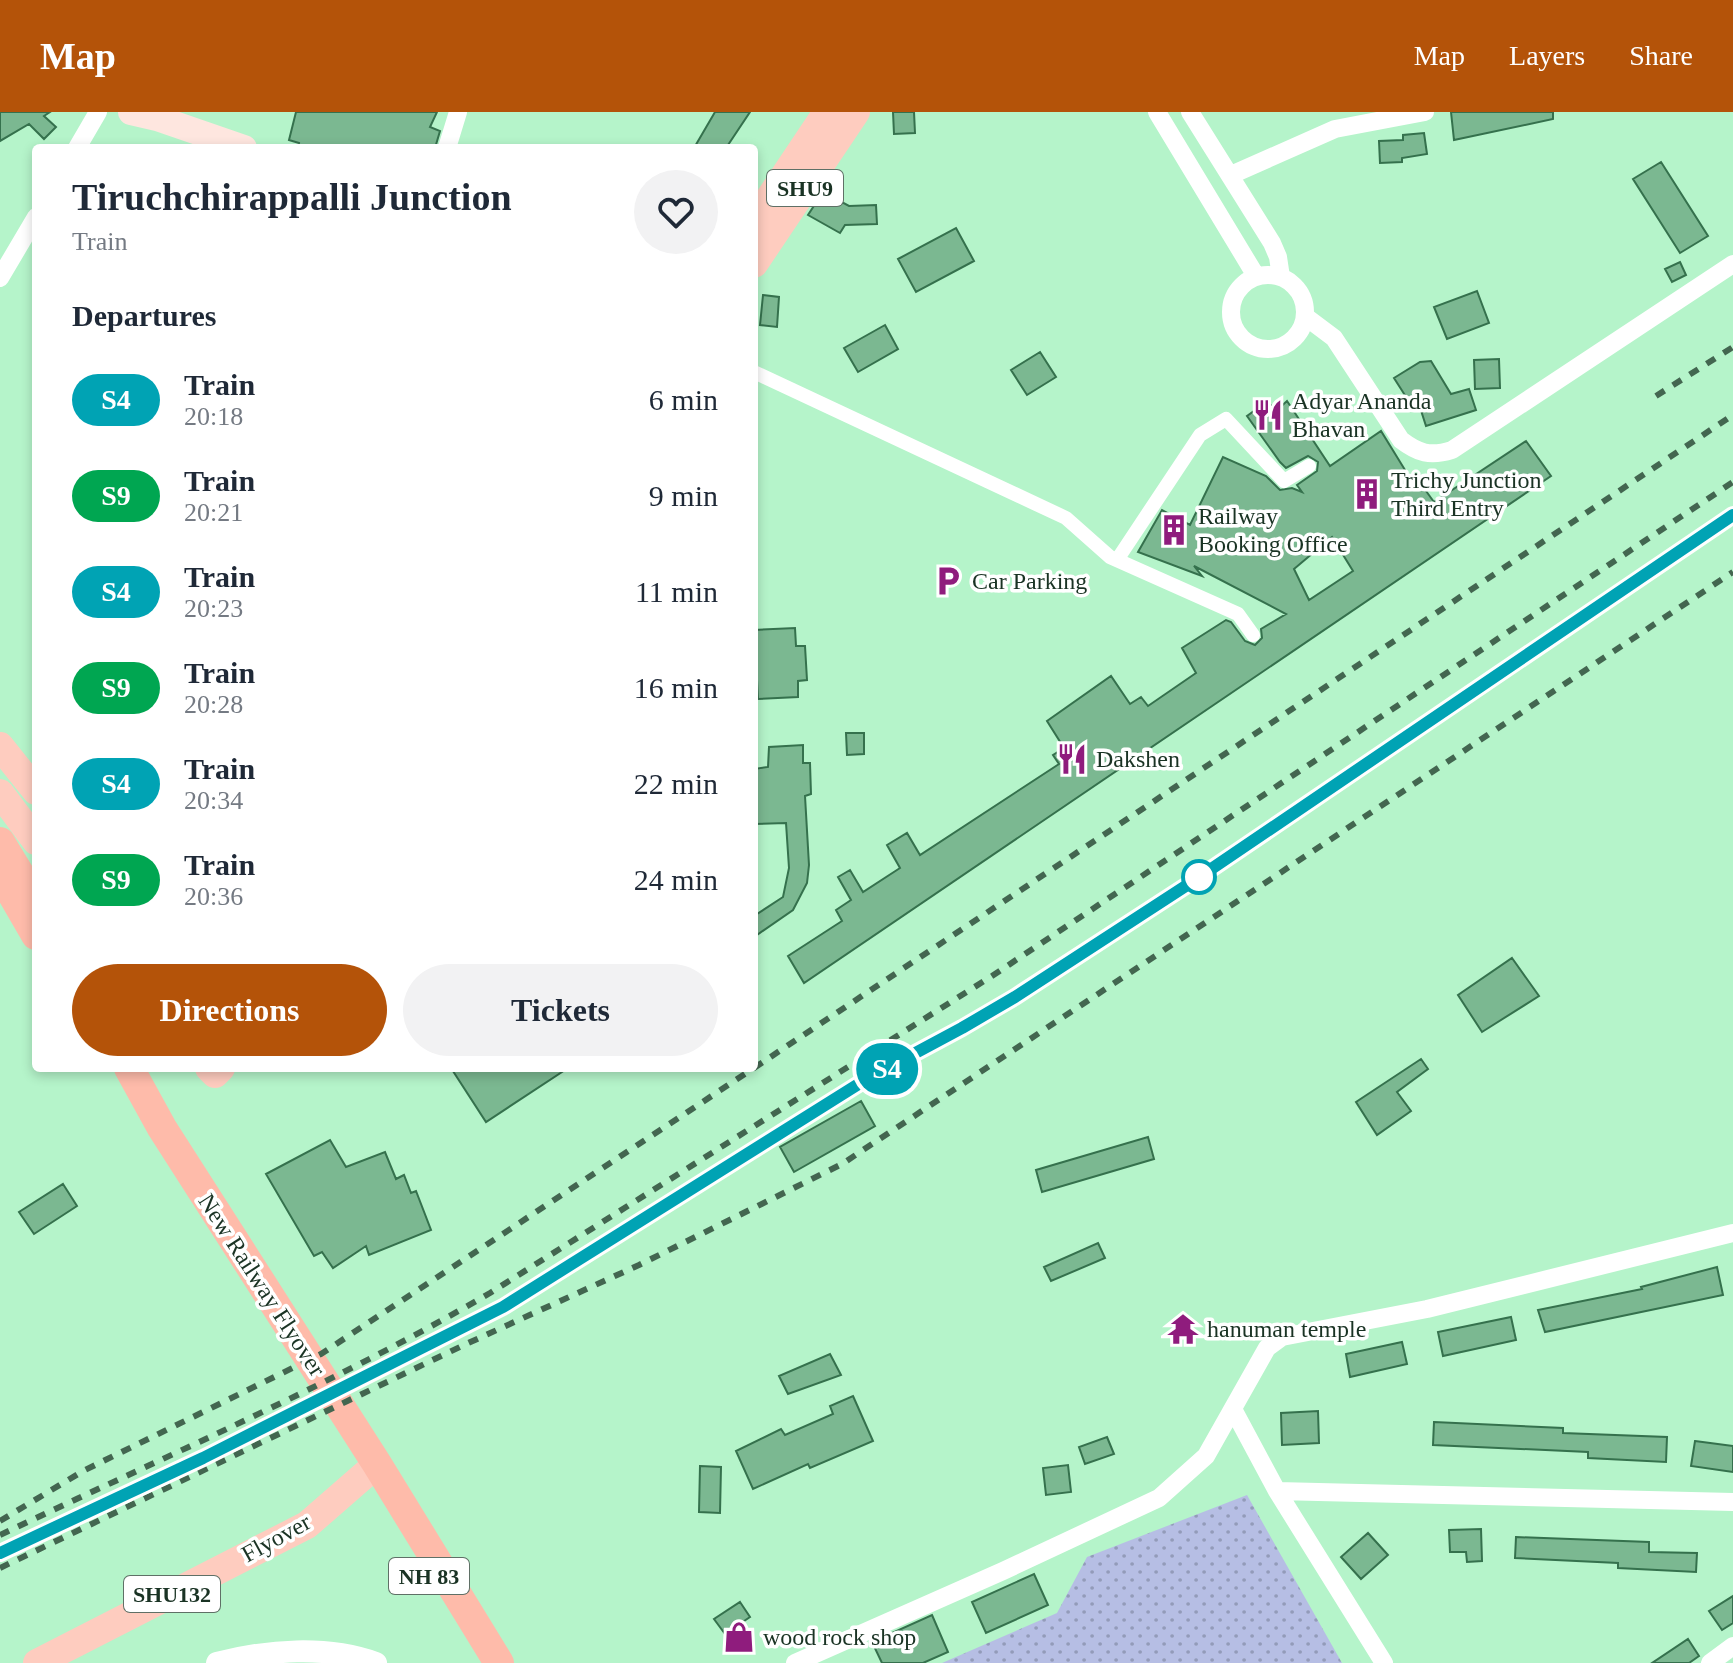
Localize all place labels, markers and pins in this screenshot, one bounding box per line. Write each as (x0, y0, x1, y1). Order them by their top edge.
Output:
place label: Adyar Ananda Bhavan (1292, 388, 1432, 442)
restaurant icon: Adyar Ananda Bhavan (1251, 398, 1285, 432)
place label: Trichy Junction Third Entry (1391, 467, 1541, 521)
building icon: Trichy Junction Third Entry (1350, 477, 1384, 511)
place label: Railway Booking Office (1198, 503, 1348, 557)
building icon: Railway Booking Office (1157, 513, 1191, 547)
parking icon: Car Parking (931, 564, 965, 598)
place label: Car Parking (972, 568, 1087, 594)
restaurant icon: Dakshen (1055, 742, 1089, 776)
place label: Dakshen (1096, 746, 1180, 772)
unlabelled marker (1182, 860, 1216, 894)
temple icon: hanuman temple (1166, 1312, 1200, 1346)
place label: hanuman temple (1207, 1316, 1366, 1342)
shop icon: wood rock shop (722, 1620, 756, 1654)
place label: wood rock shop (763, 1624, 916, 1650)

